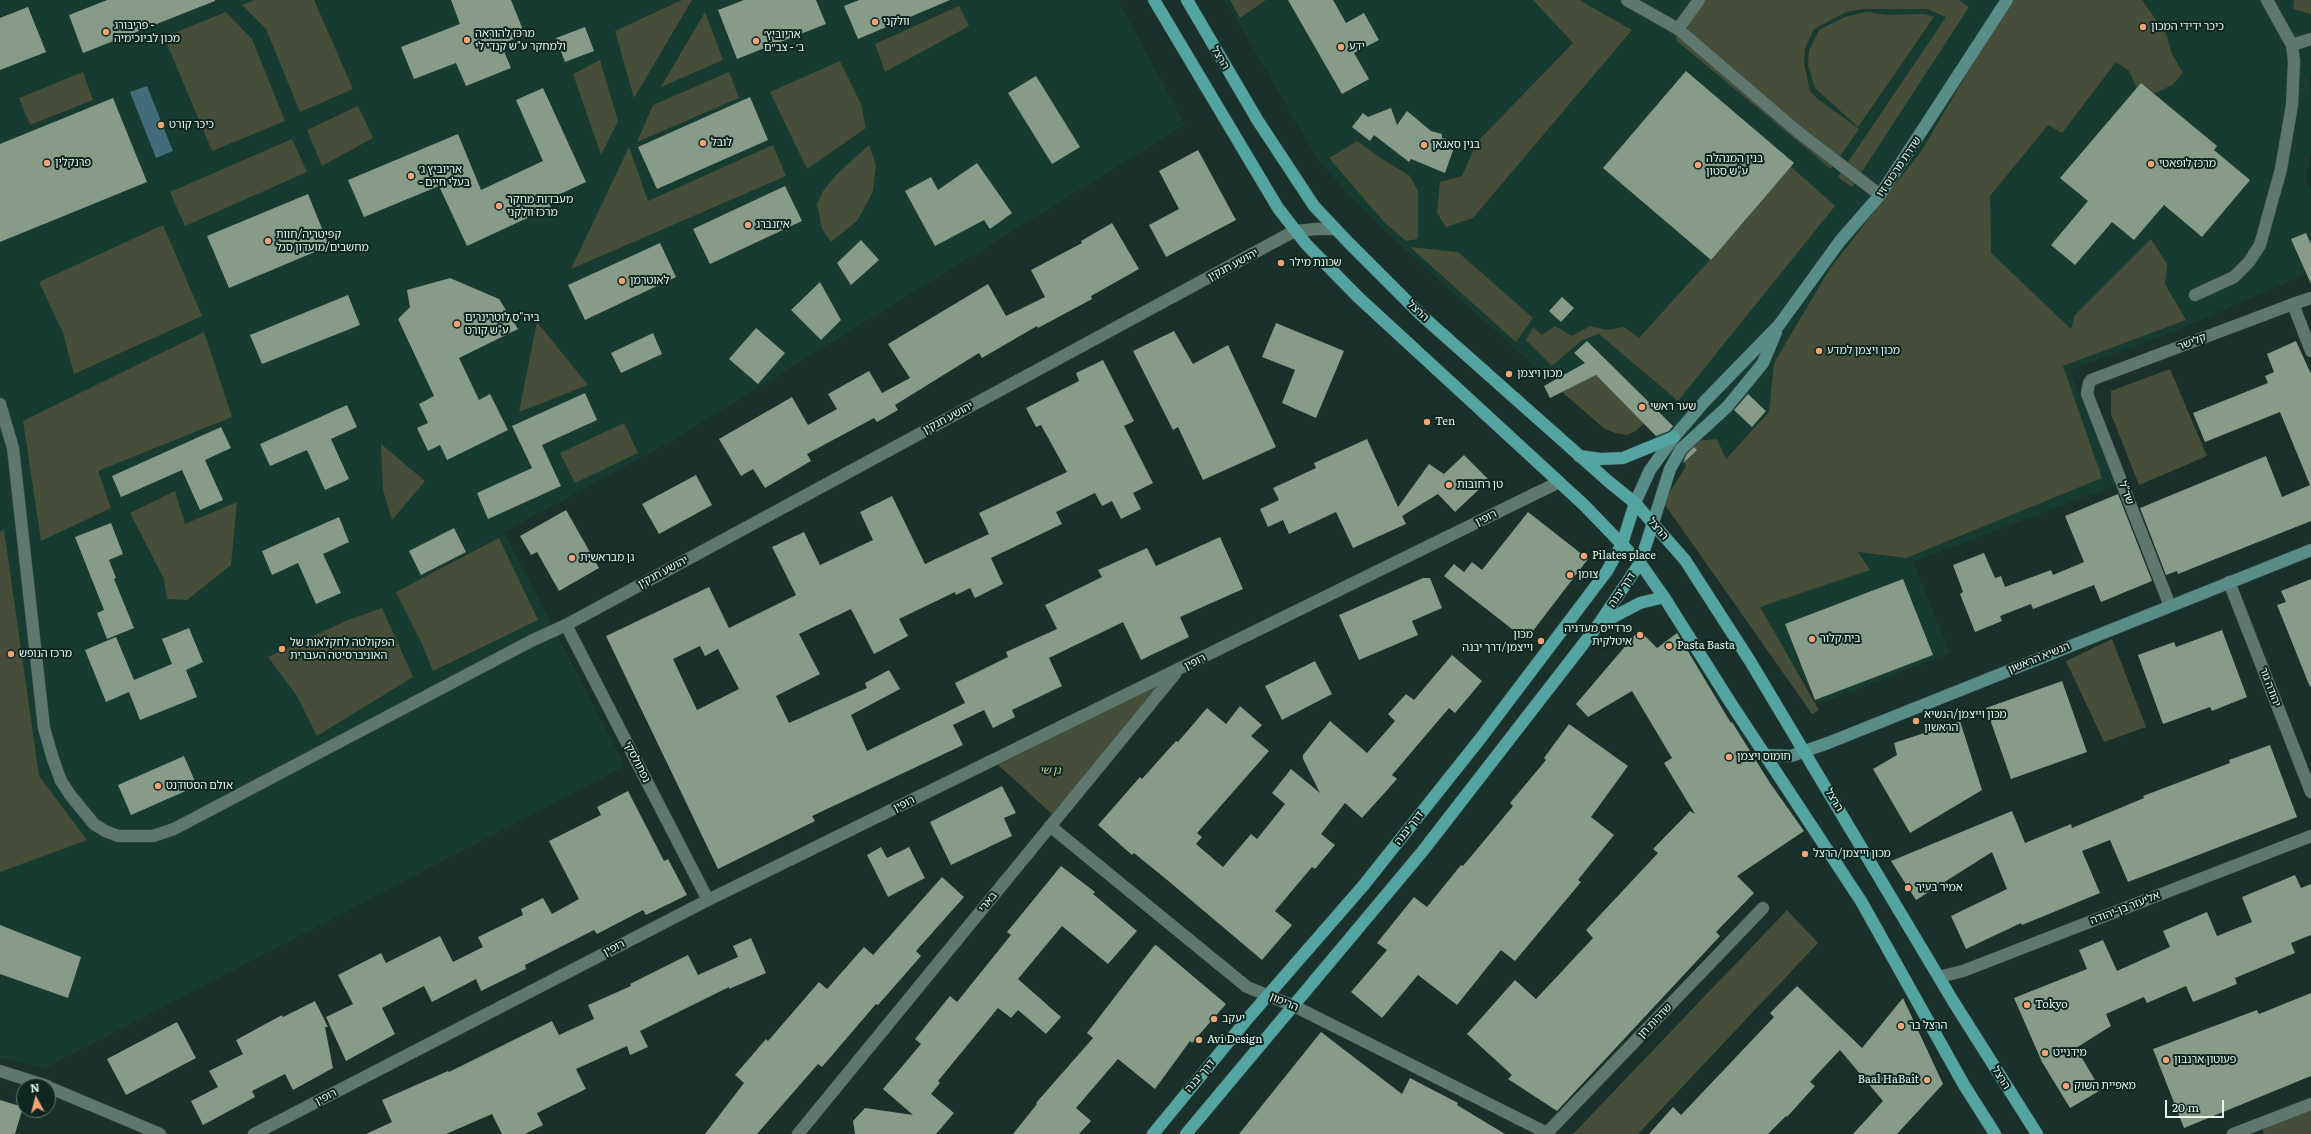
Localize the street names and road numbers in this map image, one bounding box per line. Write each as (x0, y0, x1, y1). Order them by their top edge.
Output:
street label: הרצל (1208, 44, 1232, 72)
street label: שדרת מרכוס זיו (1874, 134, 1924, 200)
street label: יהושע חנקין (1206, 246, 1260, 284)
street label: הרצל (1405, 298, 1431, 324)
street label: קלישר (2176, 331, 2208, 353)
street label: יהושע חנקין (921, 399, 975, 437)
street label: שד"ל (2116, 479, 2136, 507)
street label: רופין (1473, 507, 1499, 529)
street label: הרצל (1645, 515, 1671, 543)
street label: יהושע חנקין (636, 553, 690, 591)
street label: דרך יבנה (1606, 570, 1638, 610)
street label: הנשיא הראשון (2006, 640, 2072, 676)
street label: רופין (1182, 651, 1208, 673)
street label: יהודה גור (2256, 665, 2284, 709)
street label: נפתולסקי (621, 739, 653, 785)
street label: הרצל (1822, 786, 1846, 814)
street label: רופין (891, 793, 917, 815)
street label: דרך יבנה (1392, 808, 1426, 848)
street label: בארי (976, 889, 1000, 915)
street label: אליעזר בן-יהודה (2088, 889, 2162, 927)
street label: רופין (601, 937, 627, 959)
street label: הרימון (1268, 990, 1300, 1014)
street label: שדרות חן (1635, 1001, 1675, 1041)
street label: דרך יבנה (1182, 1057, 1218, 1095)
street label: הרצל (1989, 1064, 2013, 1092)
street label: רופין (313, 1086, 339, 1108)

